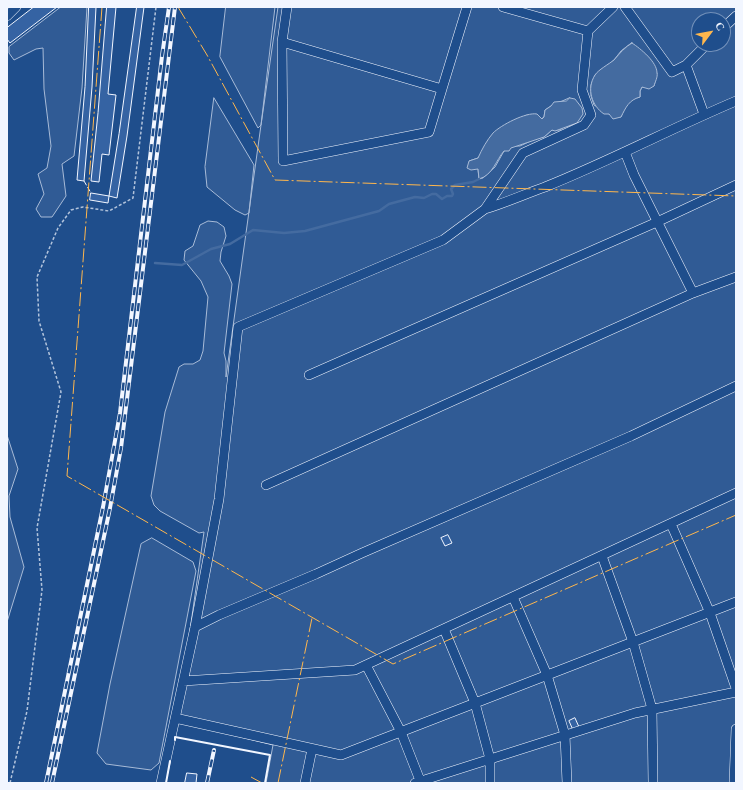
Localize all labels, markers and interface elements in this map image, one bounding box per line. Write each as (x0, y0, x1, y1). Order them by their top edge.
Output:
north arrow (691, 12, 731, 52)
text: С (713, 20, 728, 33)

